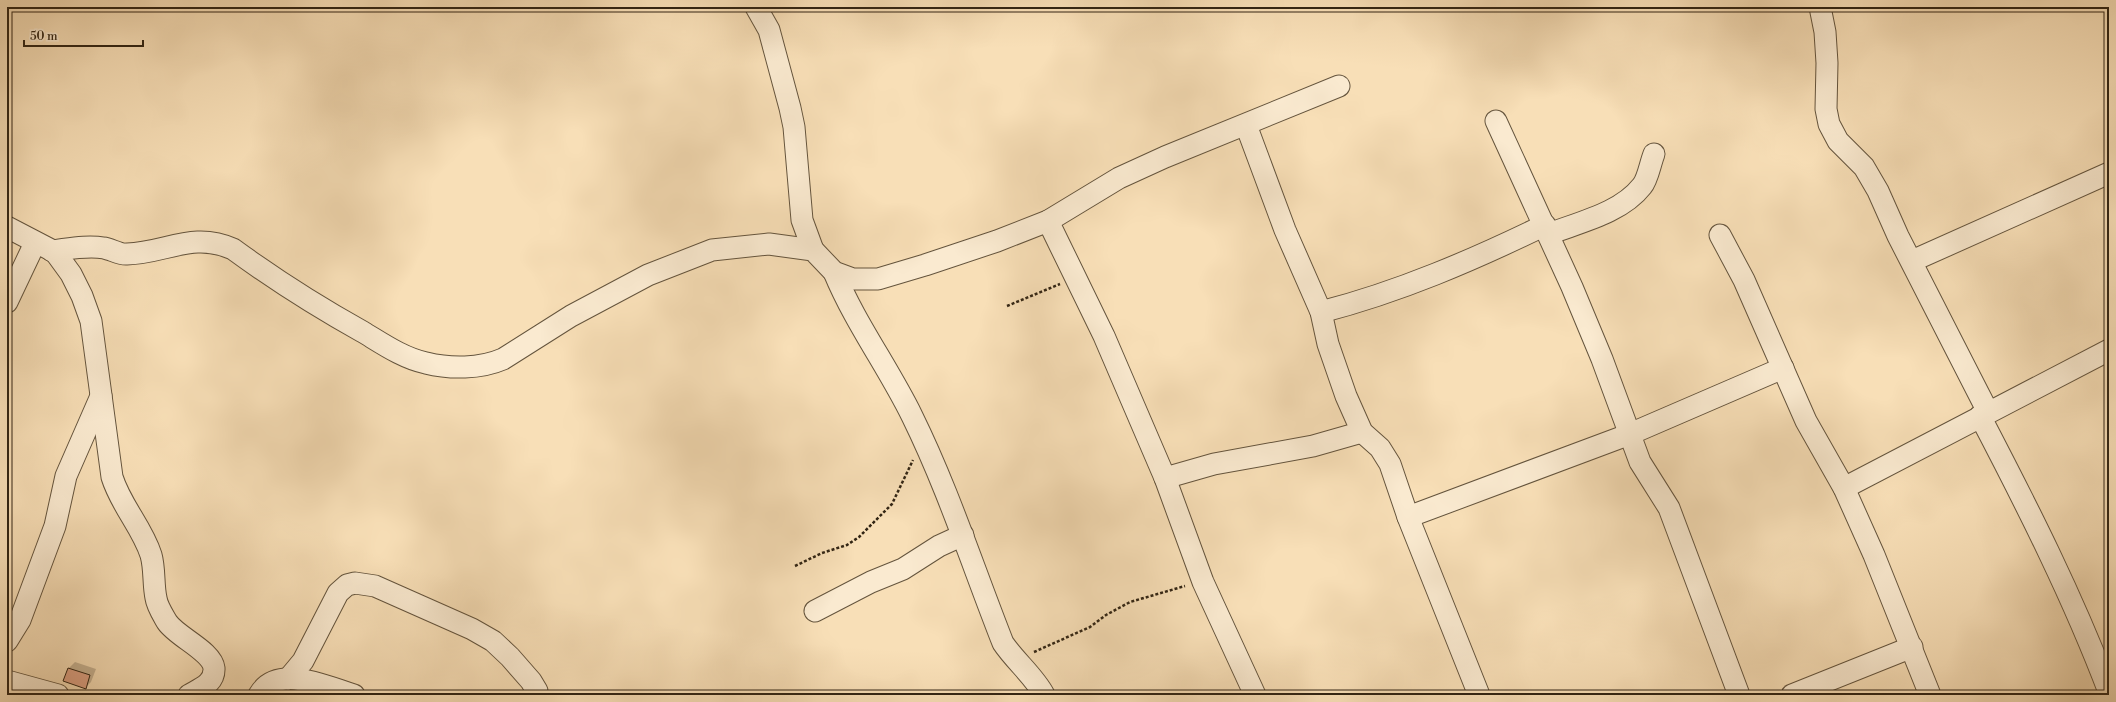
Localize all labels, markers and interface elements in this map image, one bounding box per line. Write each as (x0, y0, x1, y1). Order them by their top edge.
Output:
scale bar (24, 22, 143, 48)
text: 50 m (30, 29, 58, 44)

